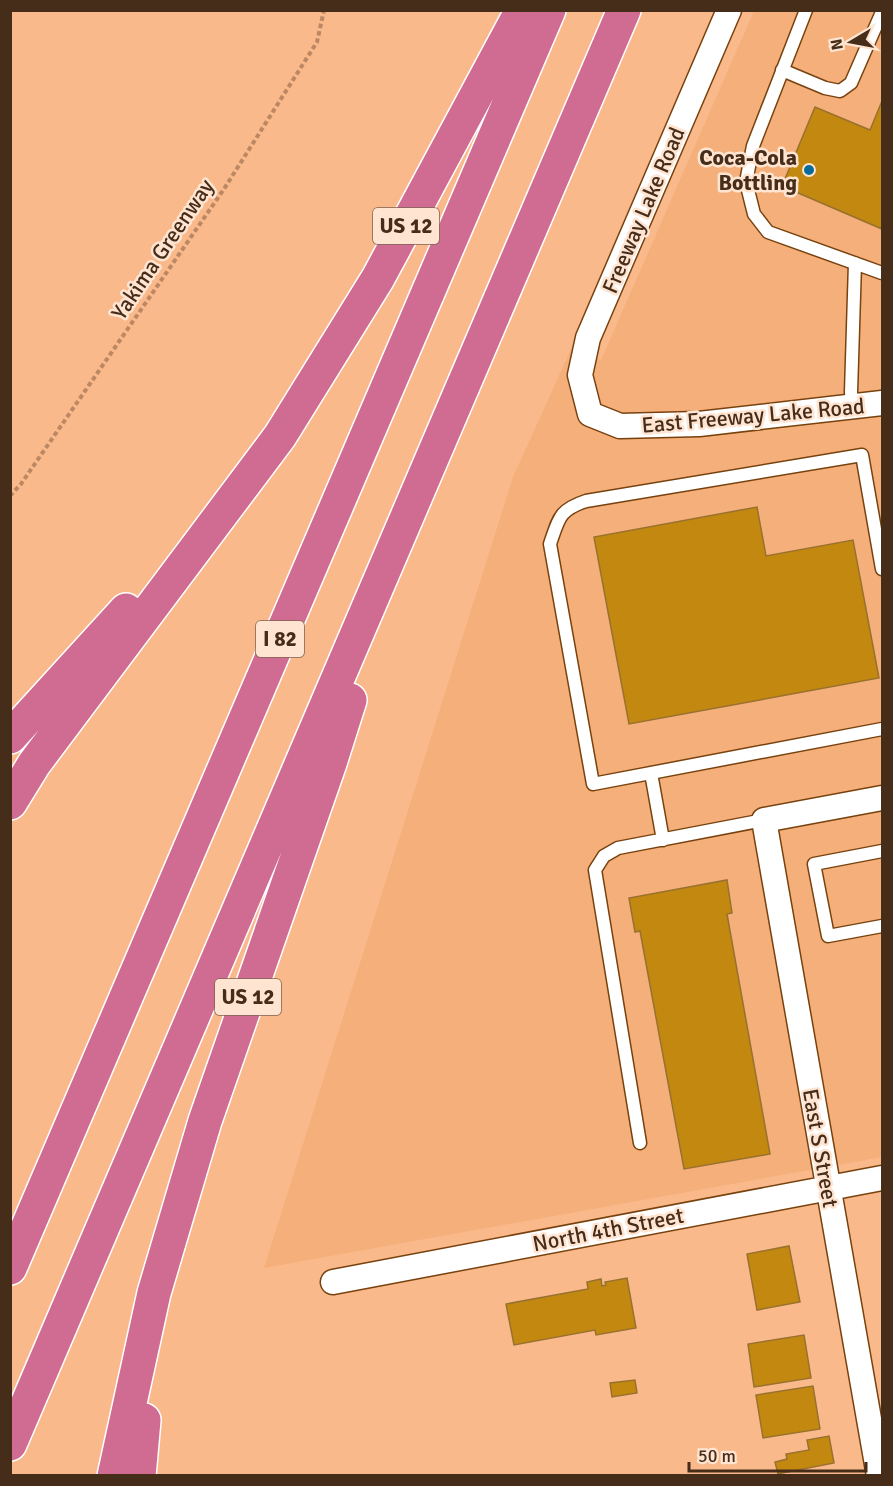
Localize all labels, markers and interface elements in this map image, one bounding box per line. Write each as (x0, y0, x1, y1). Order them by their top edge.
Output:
north arrow (821, 12, 881, 72)
text: N (826, 37, 848, 52)
street label: Freeway Lake Road (596, 123, 691, 297)
place label: Coca-Cola Bottling (699, 144, 797, 196)
marker: Coca-Cola Bottling (802, 163, 816, 177)
street label: Yakima Greenway (105, 173, 220, 325)
road number: US 12 (373, 208, 439, 244)
street label: East Freeway Lake Road (640, 392, 866, 439)
road number: I 82 (256, 621, 304, 657)
road number: US 12 (215, 979, 281, 1015)
street label: East S Street (797, 1087, 844, 1210)
street label: North 4th Street (530, 1202, 686, 1257)
scale bar (689, 1435, 866, 1473)
text: 50 m (698, 1445, 736, 1467)

